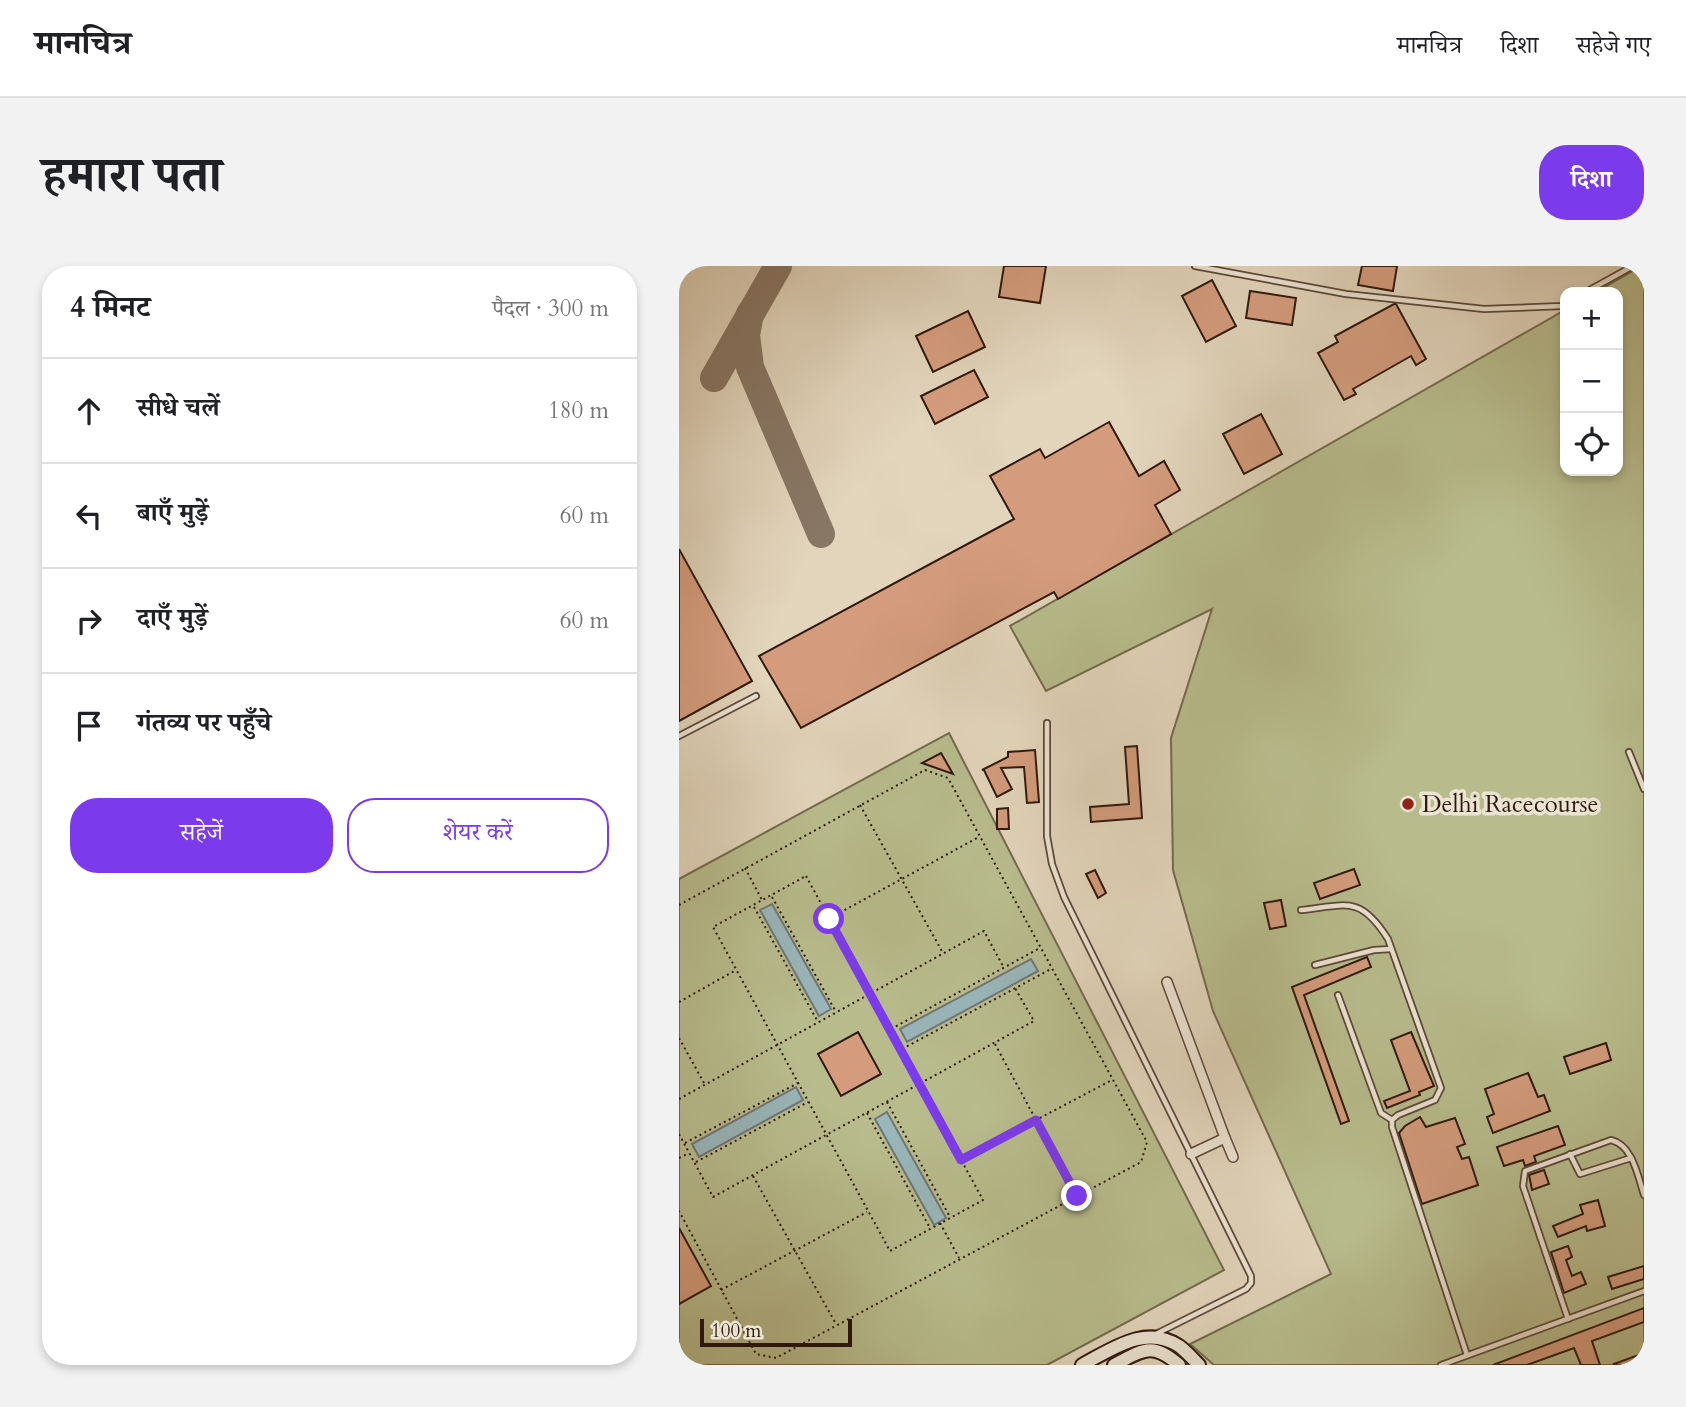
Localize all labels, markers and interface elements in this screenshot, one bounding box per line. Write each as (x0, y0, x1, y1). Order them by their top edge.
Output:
text: मानचित्र (35, 21, 131, 66)
text: मानचित्र (1397, 29, 1462, 62)
text: दिशा (1500, 29, 1538, 62)
text: सहेजे गए (1576, 29, 1651, 62)
text: हमारा पता (42, 142, 222, 209)
button: दिशा (1539, 145, 1644, 220)
text: 4 मिनट (70, 287, 150, 328)
map controls (1560, 287, 1623, 476)
button: + (1560, 287, 1623, 350)
text: पैदल · 300 m (492, 293, 609, 324)
button: − (1560, 350, 1623, 413)
text: सीधे चलें (137, 390, 219, 425)
icon: ahead (70, 392, 108, 430)
text: 180 m (548, 395, 609, 426)
button: locate (1560, 413, 1623, 476)
text: बाएँ मुड़ें (137, 495, 208, 530)
icon: left (70, 497, 108, 535)
text: 60 m (560, 500, 609, 531)
text: दाएँ मुड़ें (137, 600, 208, 635)
icon: right (70, 602, 108, 640)
text: 60 m (560, 605, 609, 636)
text: गंतव्य पर पहुँचे (137, 705, 271, 740)
icon: arrive (70, 707, 108, 745)
place label: Delhi Racecourse (1422, 788, 1598, 821)
marker: Delhi Racecourse (1400, 796, 1416, 812)
button: सहेजें (70, 798, 333, 873)
button: शेयर करें (347, 798, 609, 873)
route start (813, 903, 844, 934)
route end (1061, 1180, 1092, 1211)
scale bar (700, 1316, 852, 1348)
text: 100 m (711, 1318, 761, 1344)

